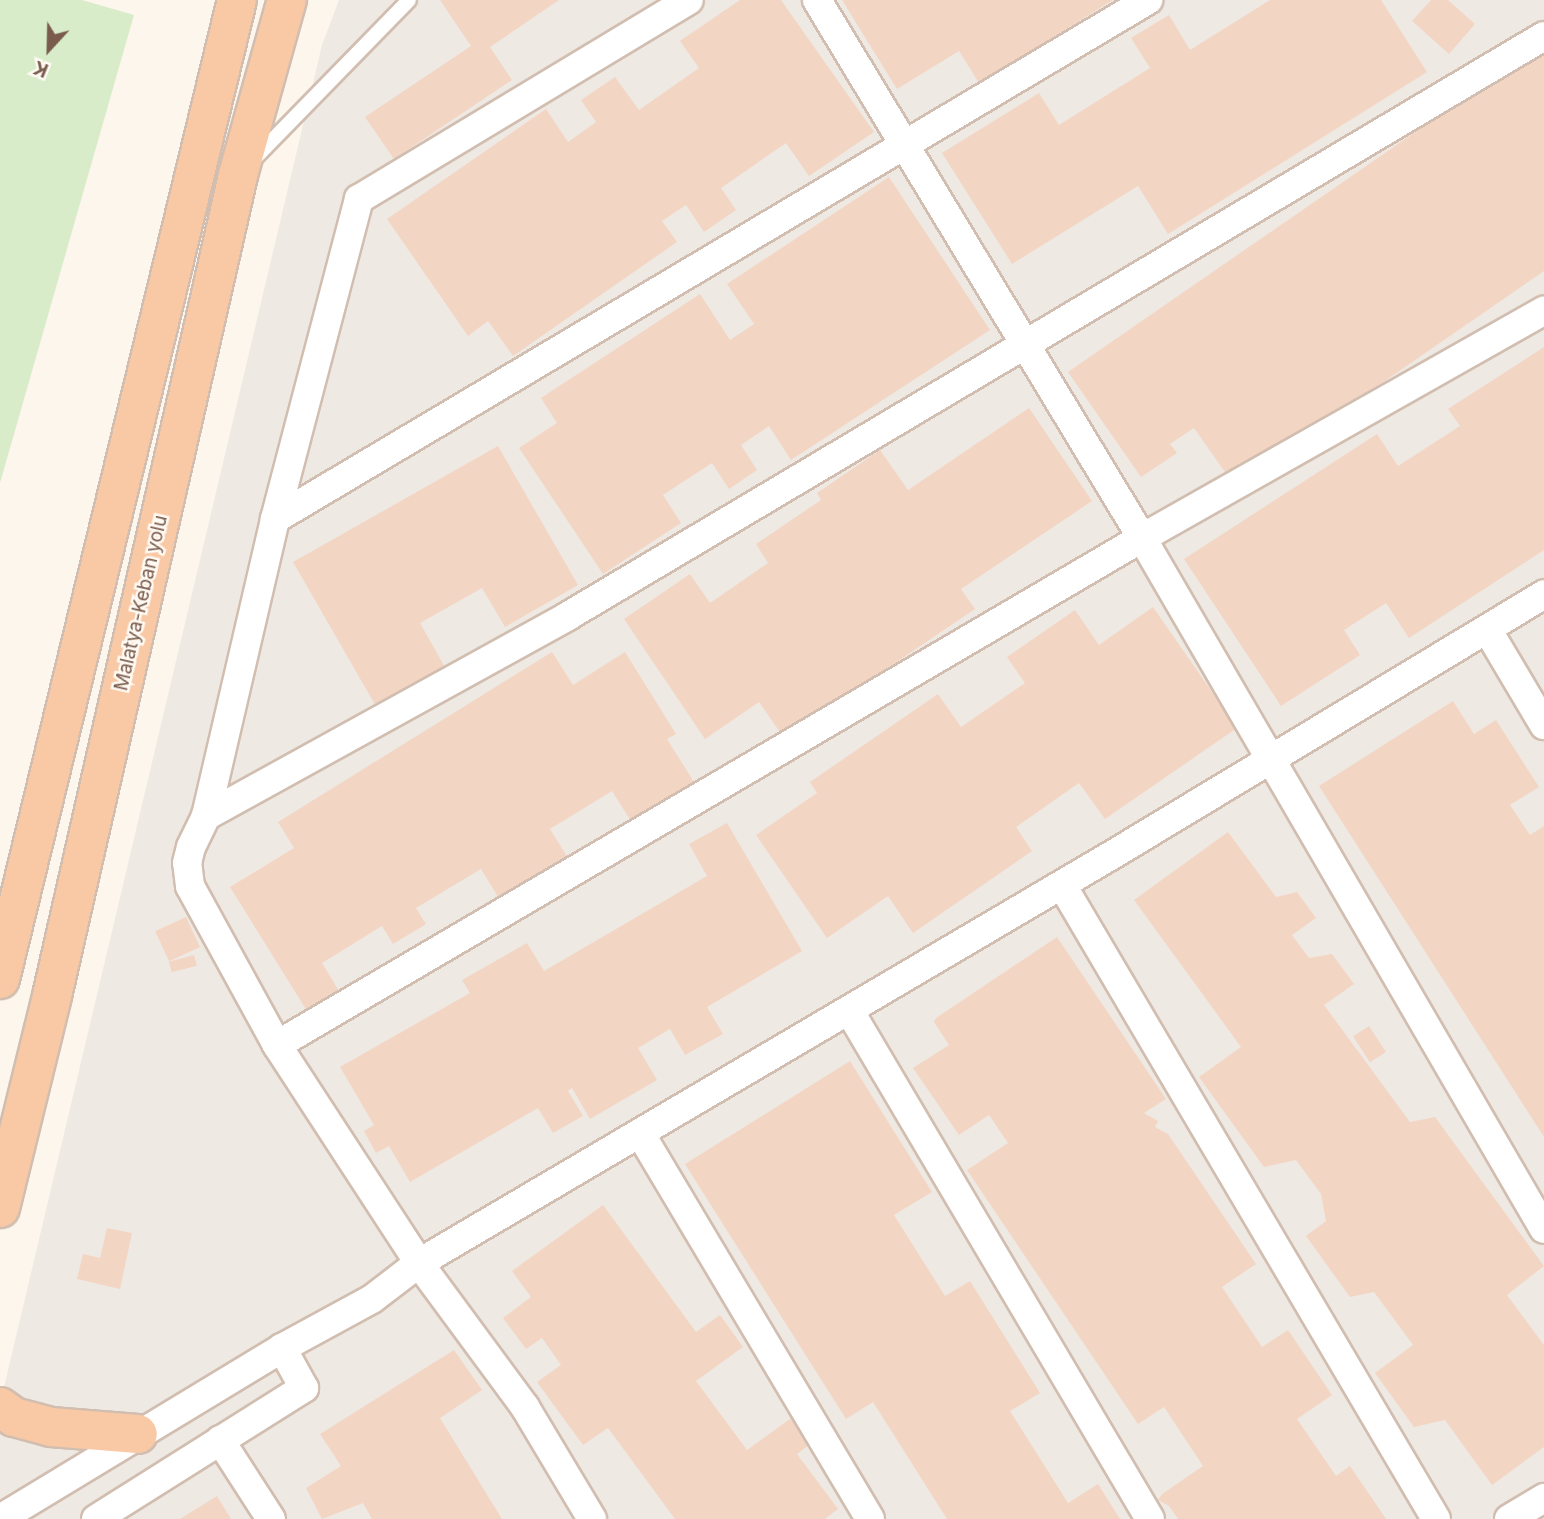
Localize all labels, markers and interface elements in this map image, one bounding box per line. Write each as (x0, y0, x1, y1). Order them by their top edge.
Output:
north arrow (14, 14, 84, 84)
text: K (30, 56, 52, 82)
street label: Malatya-Keban yolu (110, 513, 172, 693)

